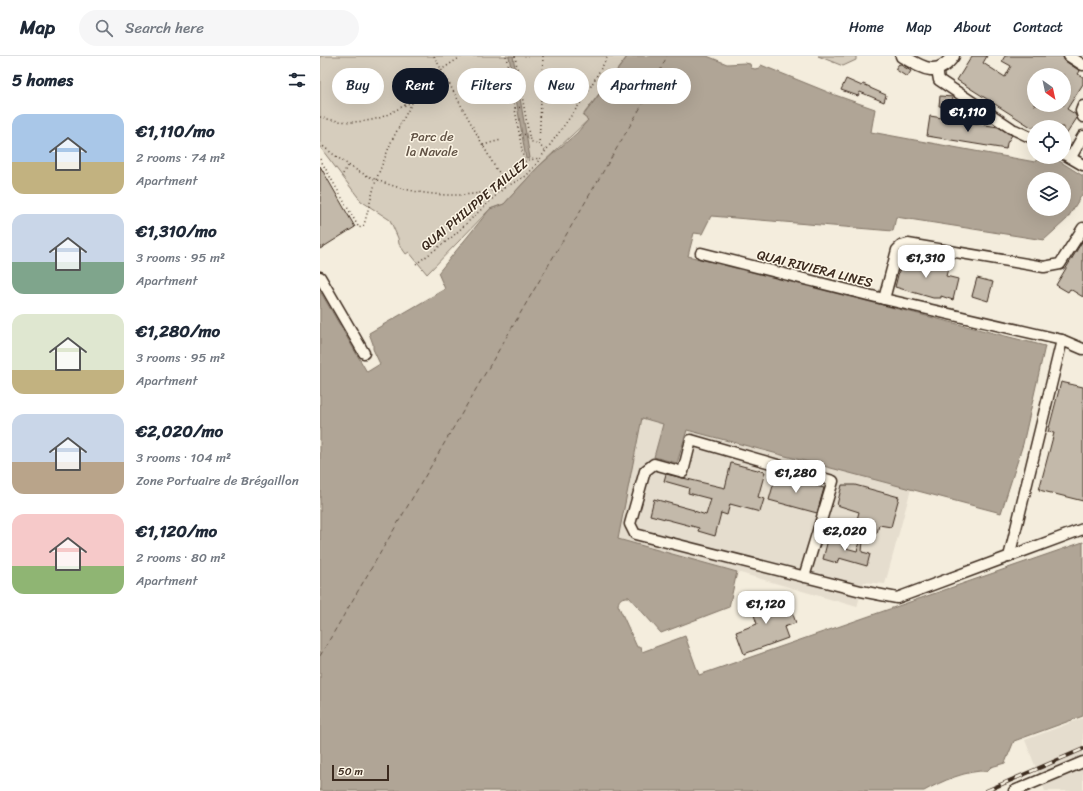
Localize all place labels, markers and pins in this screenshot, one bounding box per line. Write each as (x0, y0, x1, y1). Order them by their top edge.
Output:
pin: €1,110 (935, 99, 1001, 133)
pin: €1,310 (893, 245, 959, 279)
pin: €1,280 (763, 460, 829, 494)
pin: €2,020 (812, 518, 878, 552)
pin: €1,120 (733, 591, 799, 625)

